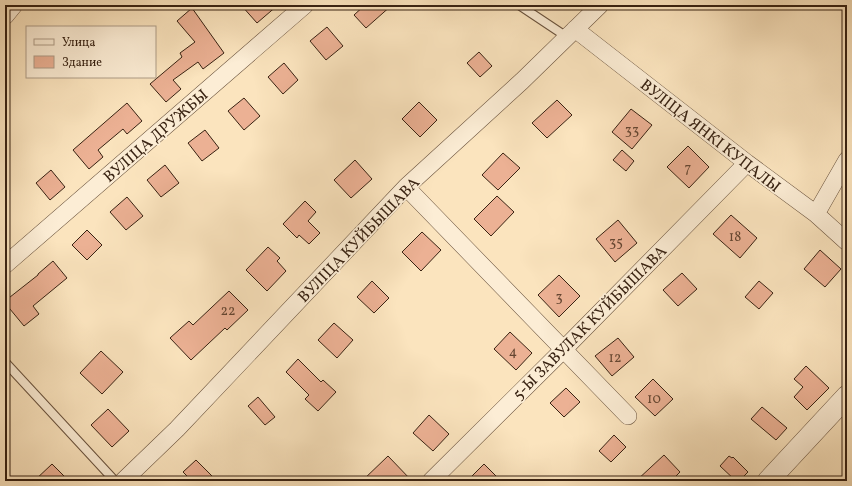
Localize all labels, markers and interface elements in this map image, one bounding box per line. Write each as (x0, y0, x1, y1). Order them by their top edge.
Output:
legend (26, 26, 156, 78)
text: Улица (62, 35, 95, 51)
text: Здание (62, 55, 102, 71)
street label: ВУЛІЦА ЯНКІ КУПАЛЫ (635, 75, 785, 198)
street label: ВУЛІЦА ДРУЖБЫ (99, 85, 214, 188)
house number: 33 (625, 121, 639, 140)
house number: 7 (685, 159, 692, 178)
street label: ВУЛІЦА КУЙБЫШАВА (294, 173, 425, 308)
house number: 18 (729, 228, 741, 247)
house number: 35 (609, 233, 623, 252)
street label: 5-Ы ЗАВУЛАК КУЙБЫШАВА (508, 241, 673, 406)
house number: 3 (555, 288, 563, 307)
house number: 22 (220, 302, 236, 321)
house number: 4 (509, 343, 517, 362)
house number: 12 (609, 349, 621, 368)
house number: 10 (647, 390, 661, 409)

